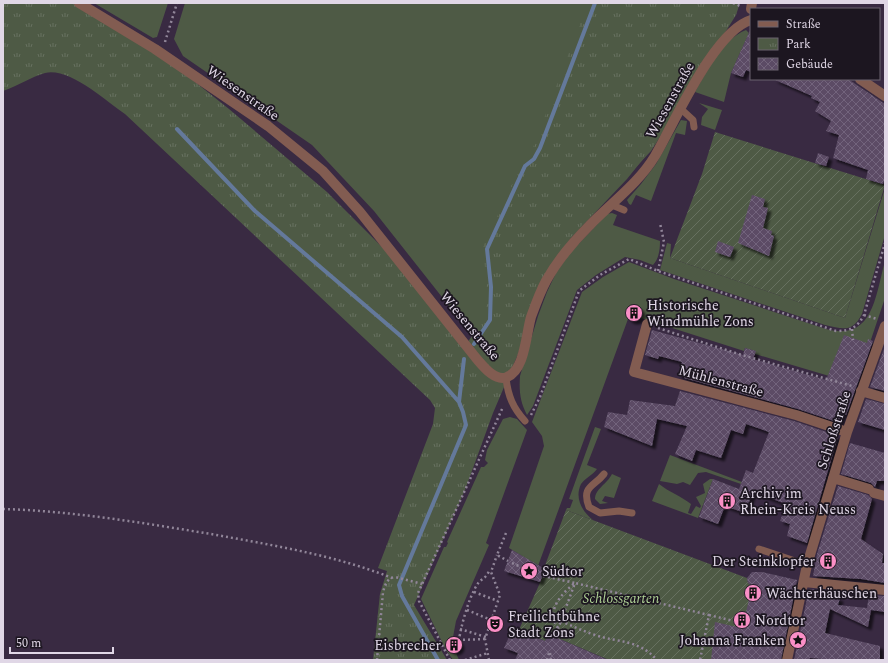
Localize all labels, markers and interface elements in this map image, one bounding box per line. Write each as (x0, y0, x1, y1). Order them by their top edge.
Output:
legend (750, 8, 880, 80)
text: Straße (786, 15, 821, 34)
text: Park (786, 35, 811, 54)
text: Gebäude (786, 55, 833, 74)
street label: Wiesenstraße (640, 58, 700, 142)
street label: Wiesenstraße (202, 60, 284, 126)
street label: Wiesenstraße (435, 287, 505, 365)
place label: Historische Windmühle Zons (647, 295, 754, 332)
building icon: Historische Windmühle Zons (624, 303, 644, 323)
street label: Mühlenstraße (676, 360, 766, 402)
street label: Schloßstraße (811, 388, 857, 472)
place label: Archiv im Rhein-Kreis Neuss (740, 483, 856, 520)
building icon: Archiv im Rhein-Kreis Neuss (717, 491, 737, 511)
place label: Der Steinklopfer (712, 551, 815, 572)
building icon: Der Steinklopfer (818, 551, 838, 571)
place icon: Südtor (519, 561, 539, 581)
place label: Südtor (542, 561, 584, 582)
building icon: Wächterhäuschen (743, 583, 763, 603)
place label: Wächterhäuschen (766, 583, 877, 604)
park label: Schlossgarten (583, 588, 660, 609)
place label: Freilichtbühne Stadt Zons (508, 606, 600, 643)
building icon: Nordtor (732, 610, 752, 630)
place label: Nordtor (755, 610, 806, 631)
theatre icon: Freilichtbühne Stadt Zons (485, 614, 505, 634)
scale bar (10, 629, 113, 655)
place label: Johanna Franken (679, 630, 785, 651)
place icon: Johanna Franken (788, 630, 808, 650)
text: 50 m (16, 634, 41, 653)
place label: Eisbrecher (374, 635, 441, 656)
building icon: Eisbrecher (444, 635, 464, 655)

